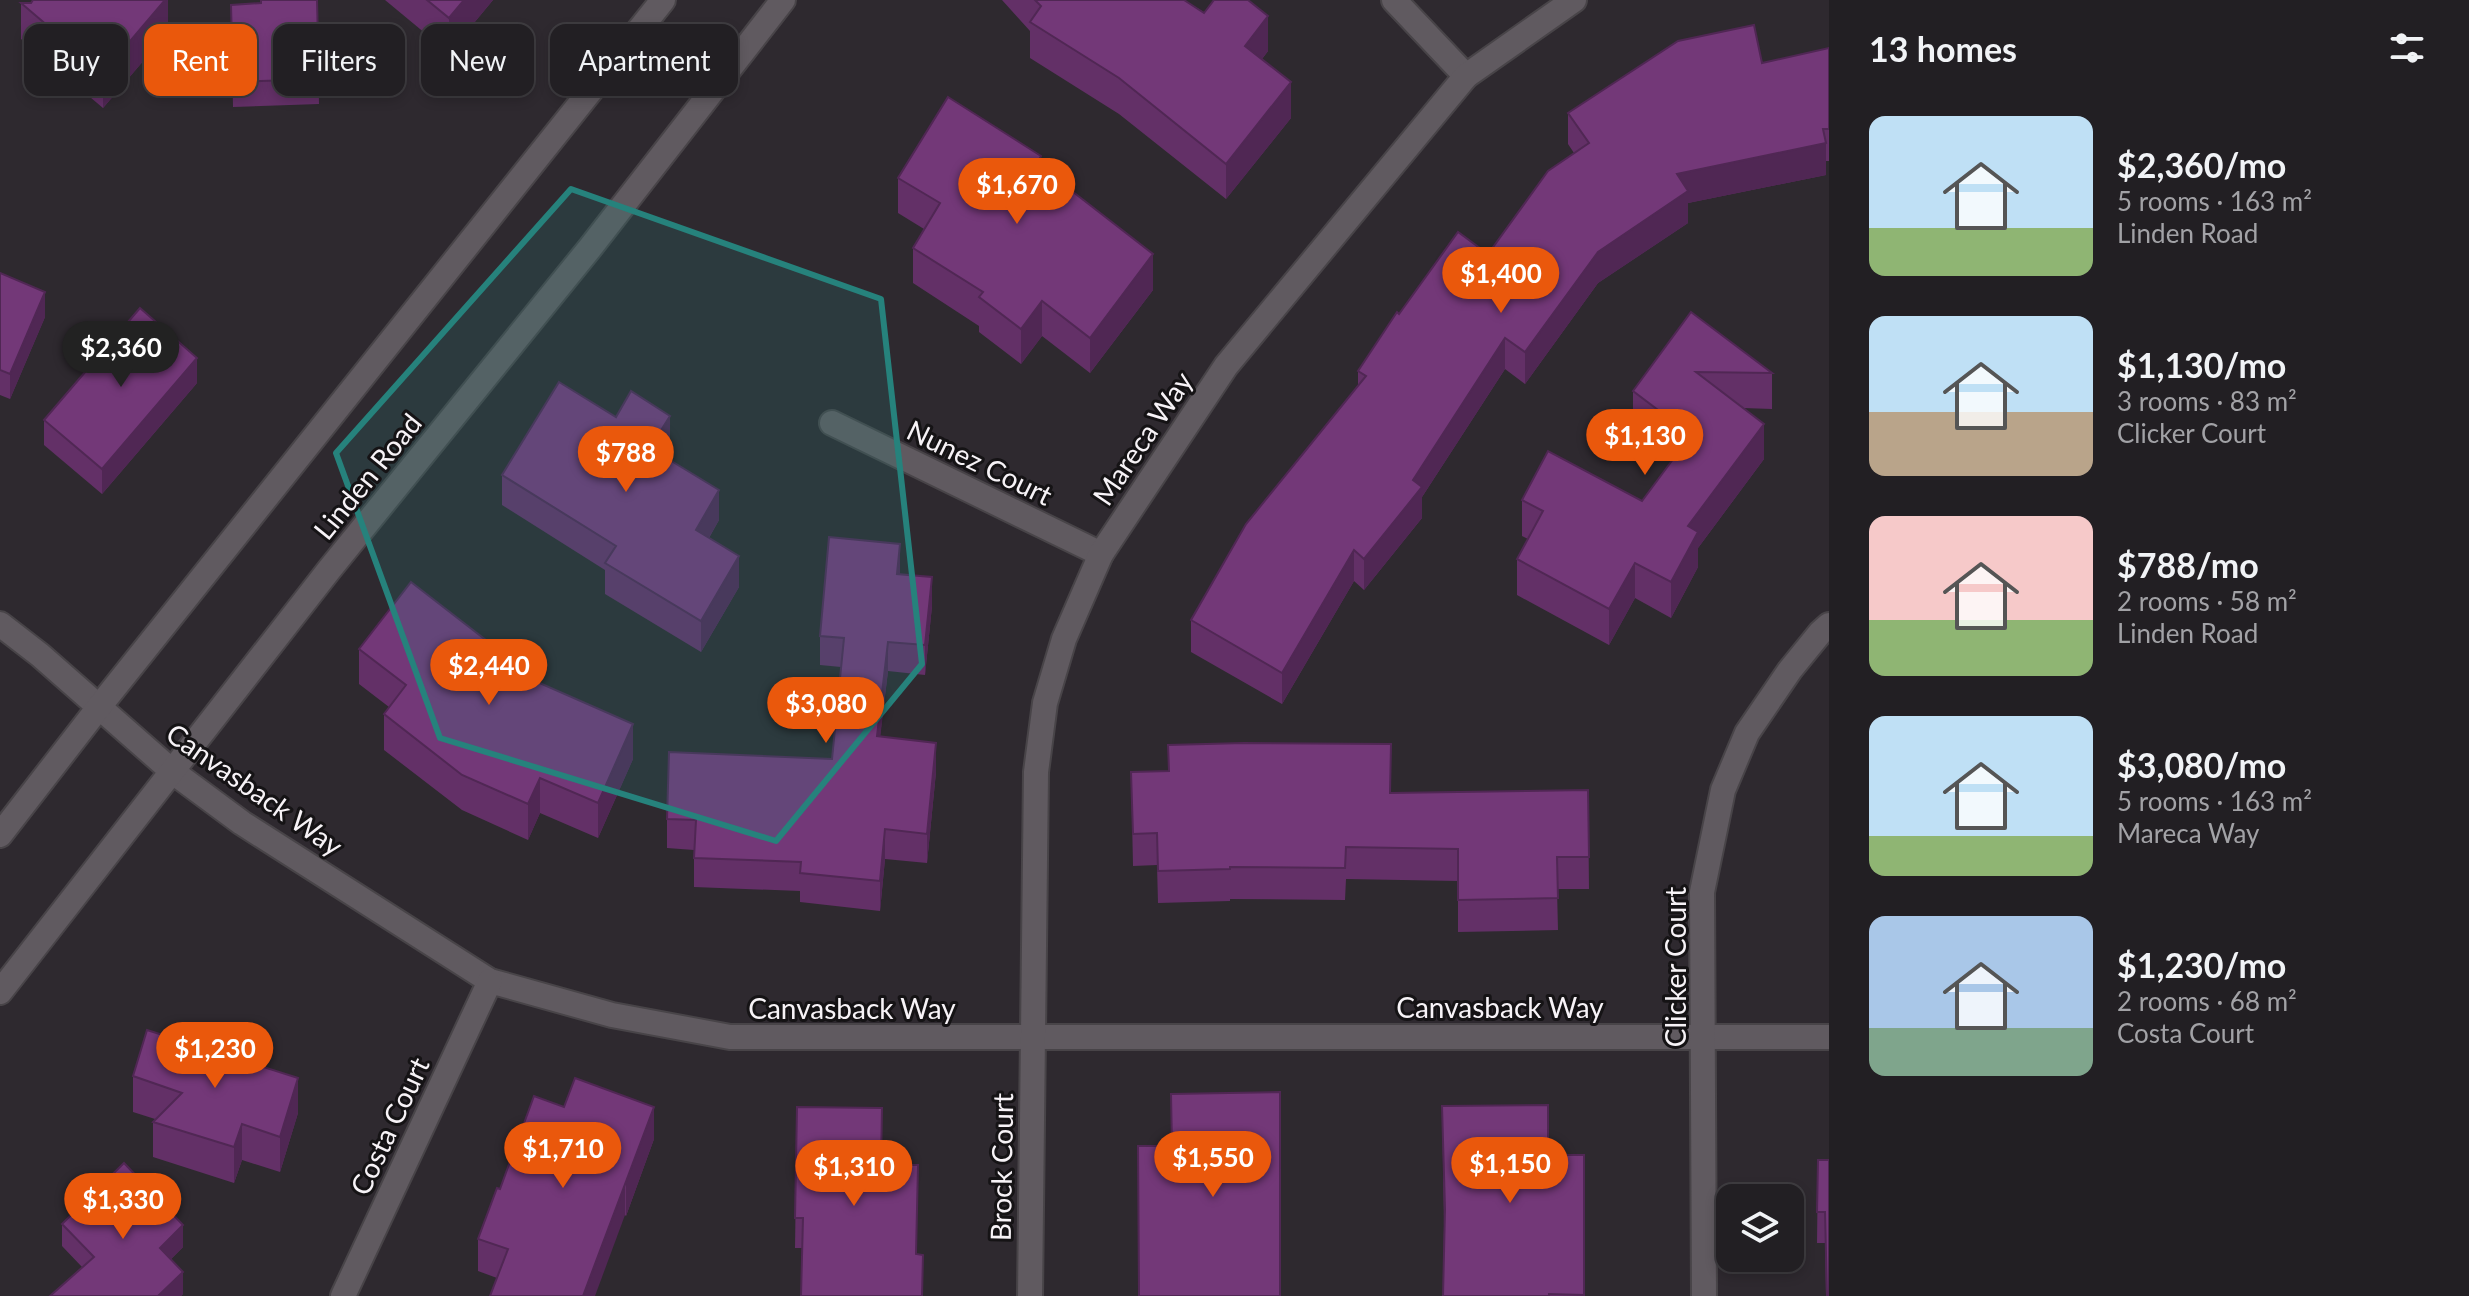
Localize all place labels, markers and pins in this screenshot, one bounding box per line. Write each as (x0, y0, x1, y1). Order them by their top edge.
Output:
pin: $1,670 (952, 158, 1082, 226)
pin: $1,400 (1436, 247, 1566, 315)
pin: $2,360 (56, 321, 186, 389)
pin: $1,130 (1580, 409, 1710, 477)
pin: $788 (579, 426, 673, 494)
pin: $2,440 (424, 639, 554, 707)
pin: $3,080 (761, 677, 891, 745)
pin: $1,230 (150, 1022, 280, 1090)
pin: $1,710 (498, 1122, 628, 1190)
pin: $1,550 (1148, 1131, 1278, 1199)
pin: $1,150 (1445, 1137, 1575, 1205)
pin: $1,310 (789, 1140, 919, 1208)
pin: $1,330 (58, 1173, 188, 1241)

